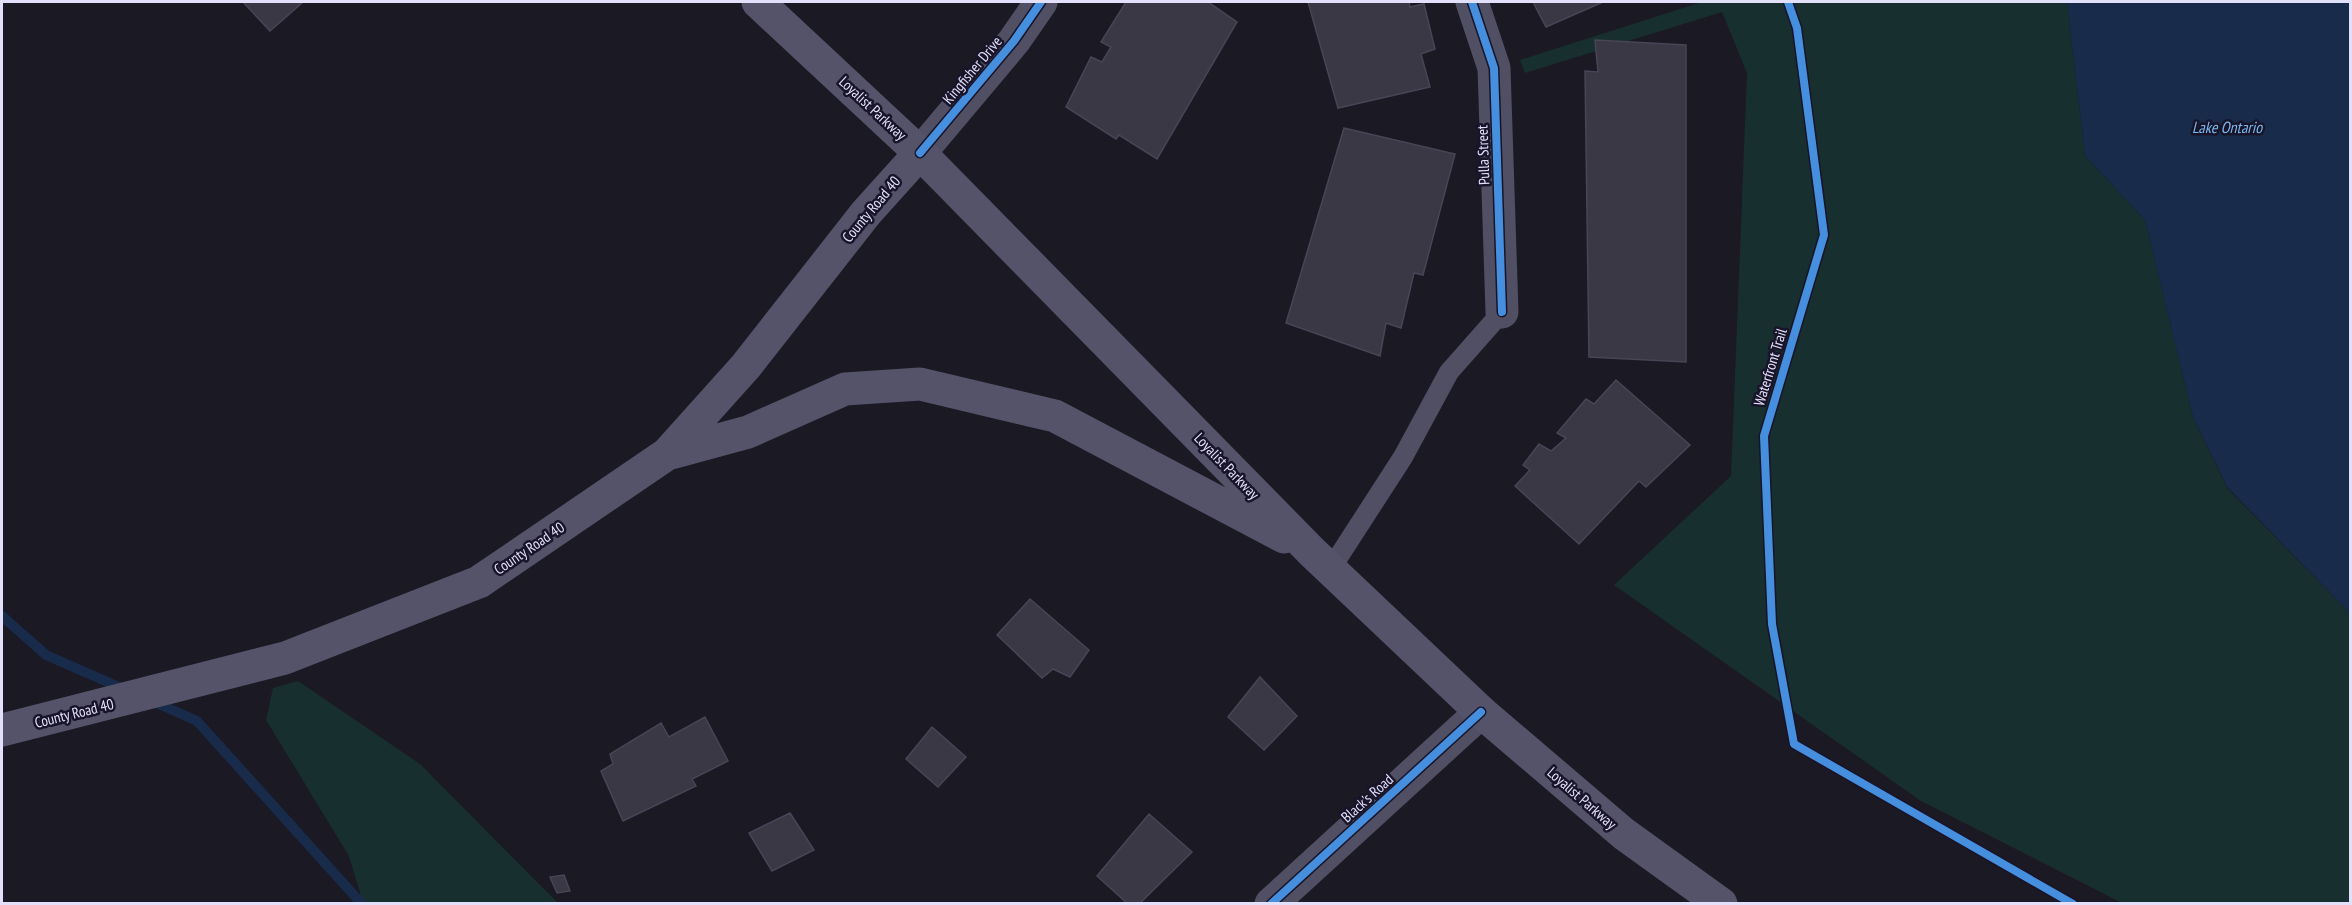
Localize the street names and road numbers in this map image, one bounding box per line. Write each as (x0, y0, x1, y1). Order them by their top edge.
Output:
street label: Kingfisher Drive (938, 32, 1006, 108)
street label: Loyalist Parkway (835, 72, 911, 144)
street label: Pulla Street (1472, 125, 1494, 185)
street label: County Road 40 (838, 172, 904, 246)
street label: Waterfront Trail (1749, 325, 1791, 408)
street label: Loyalist Parkway (1190, 429, 1264, 504)
street label: County Road 40 (490, 517, 568, 578)
street label: County Road 40 (33, 694, 116, 732)
street label: Loyalist Parkway (1544, 763, 1621, 833)
street label: Black's Road (1337, 770, 1397, 826)

